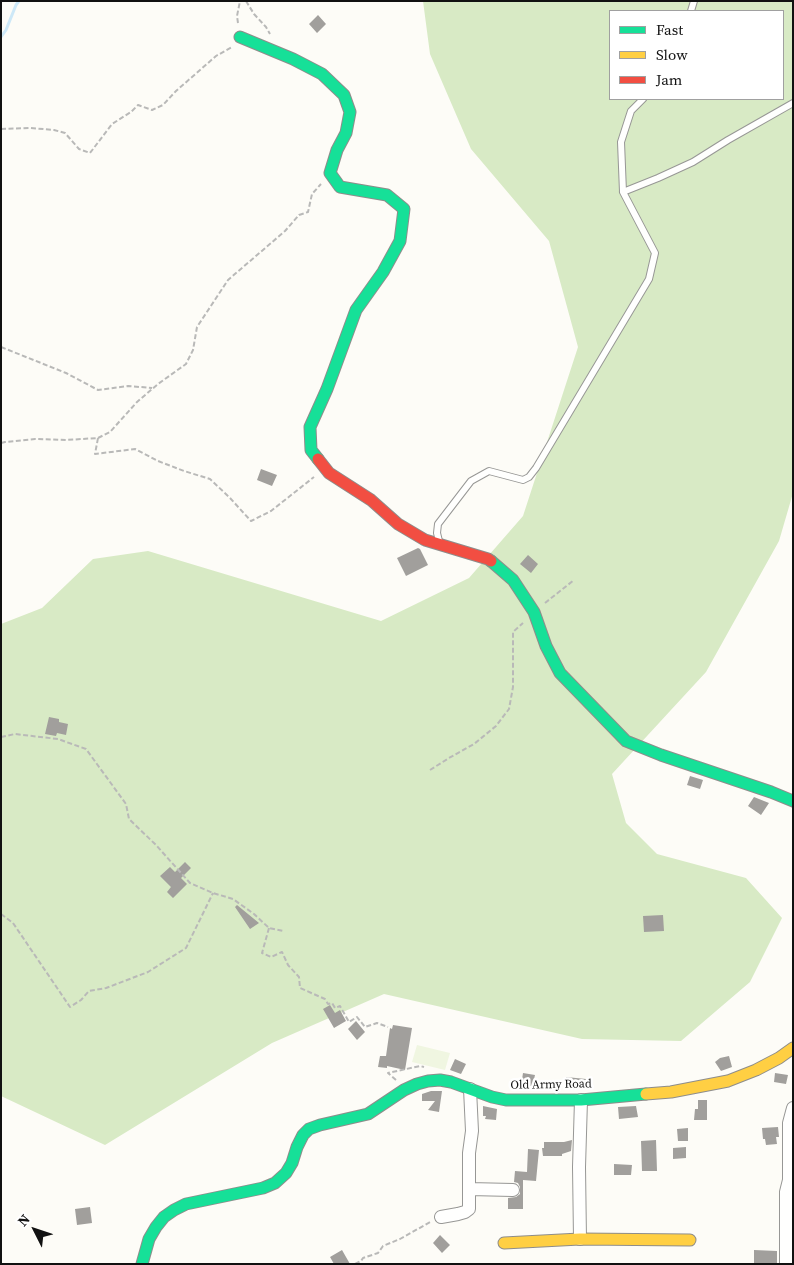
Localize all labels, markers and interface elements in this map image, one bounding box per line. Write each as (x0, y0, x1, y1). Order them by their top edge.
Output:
legend (609, 10, 784, 100)
text: Fast (656, 19, 683, 40)
text: Slow (656, 44, 688, 65)
text: Jam (656, 69, 682, 90)
street label: Old Army Road (510, 1077, 592, 1093)
north arrow (10, 1205, 60, 1255)
text: N (13, 1210, 35, 1231)

